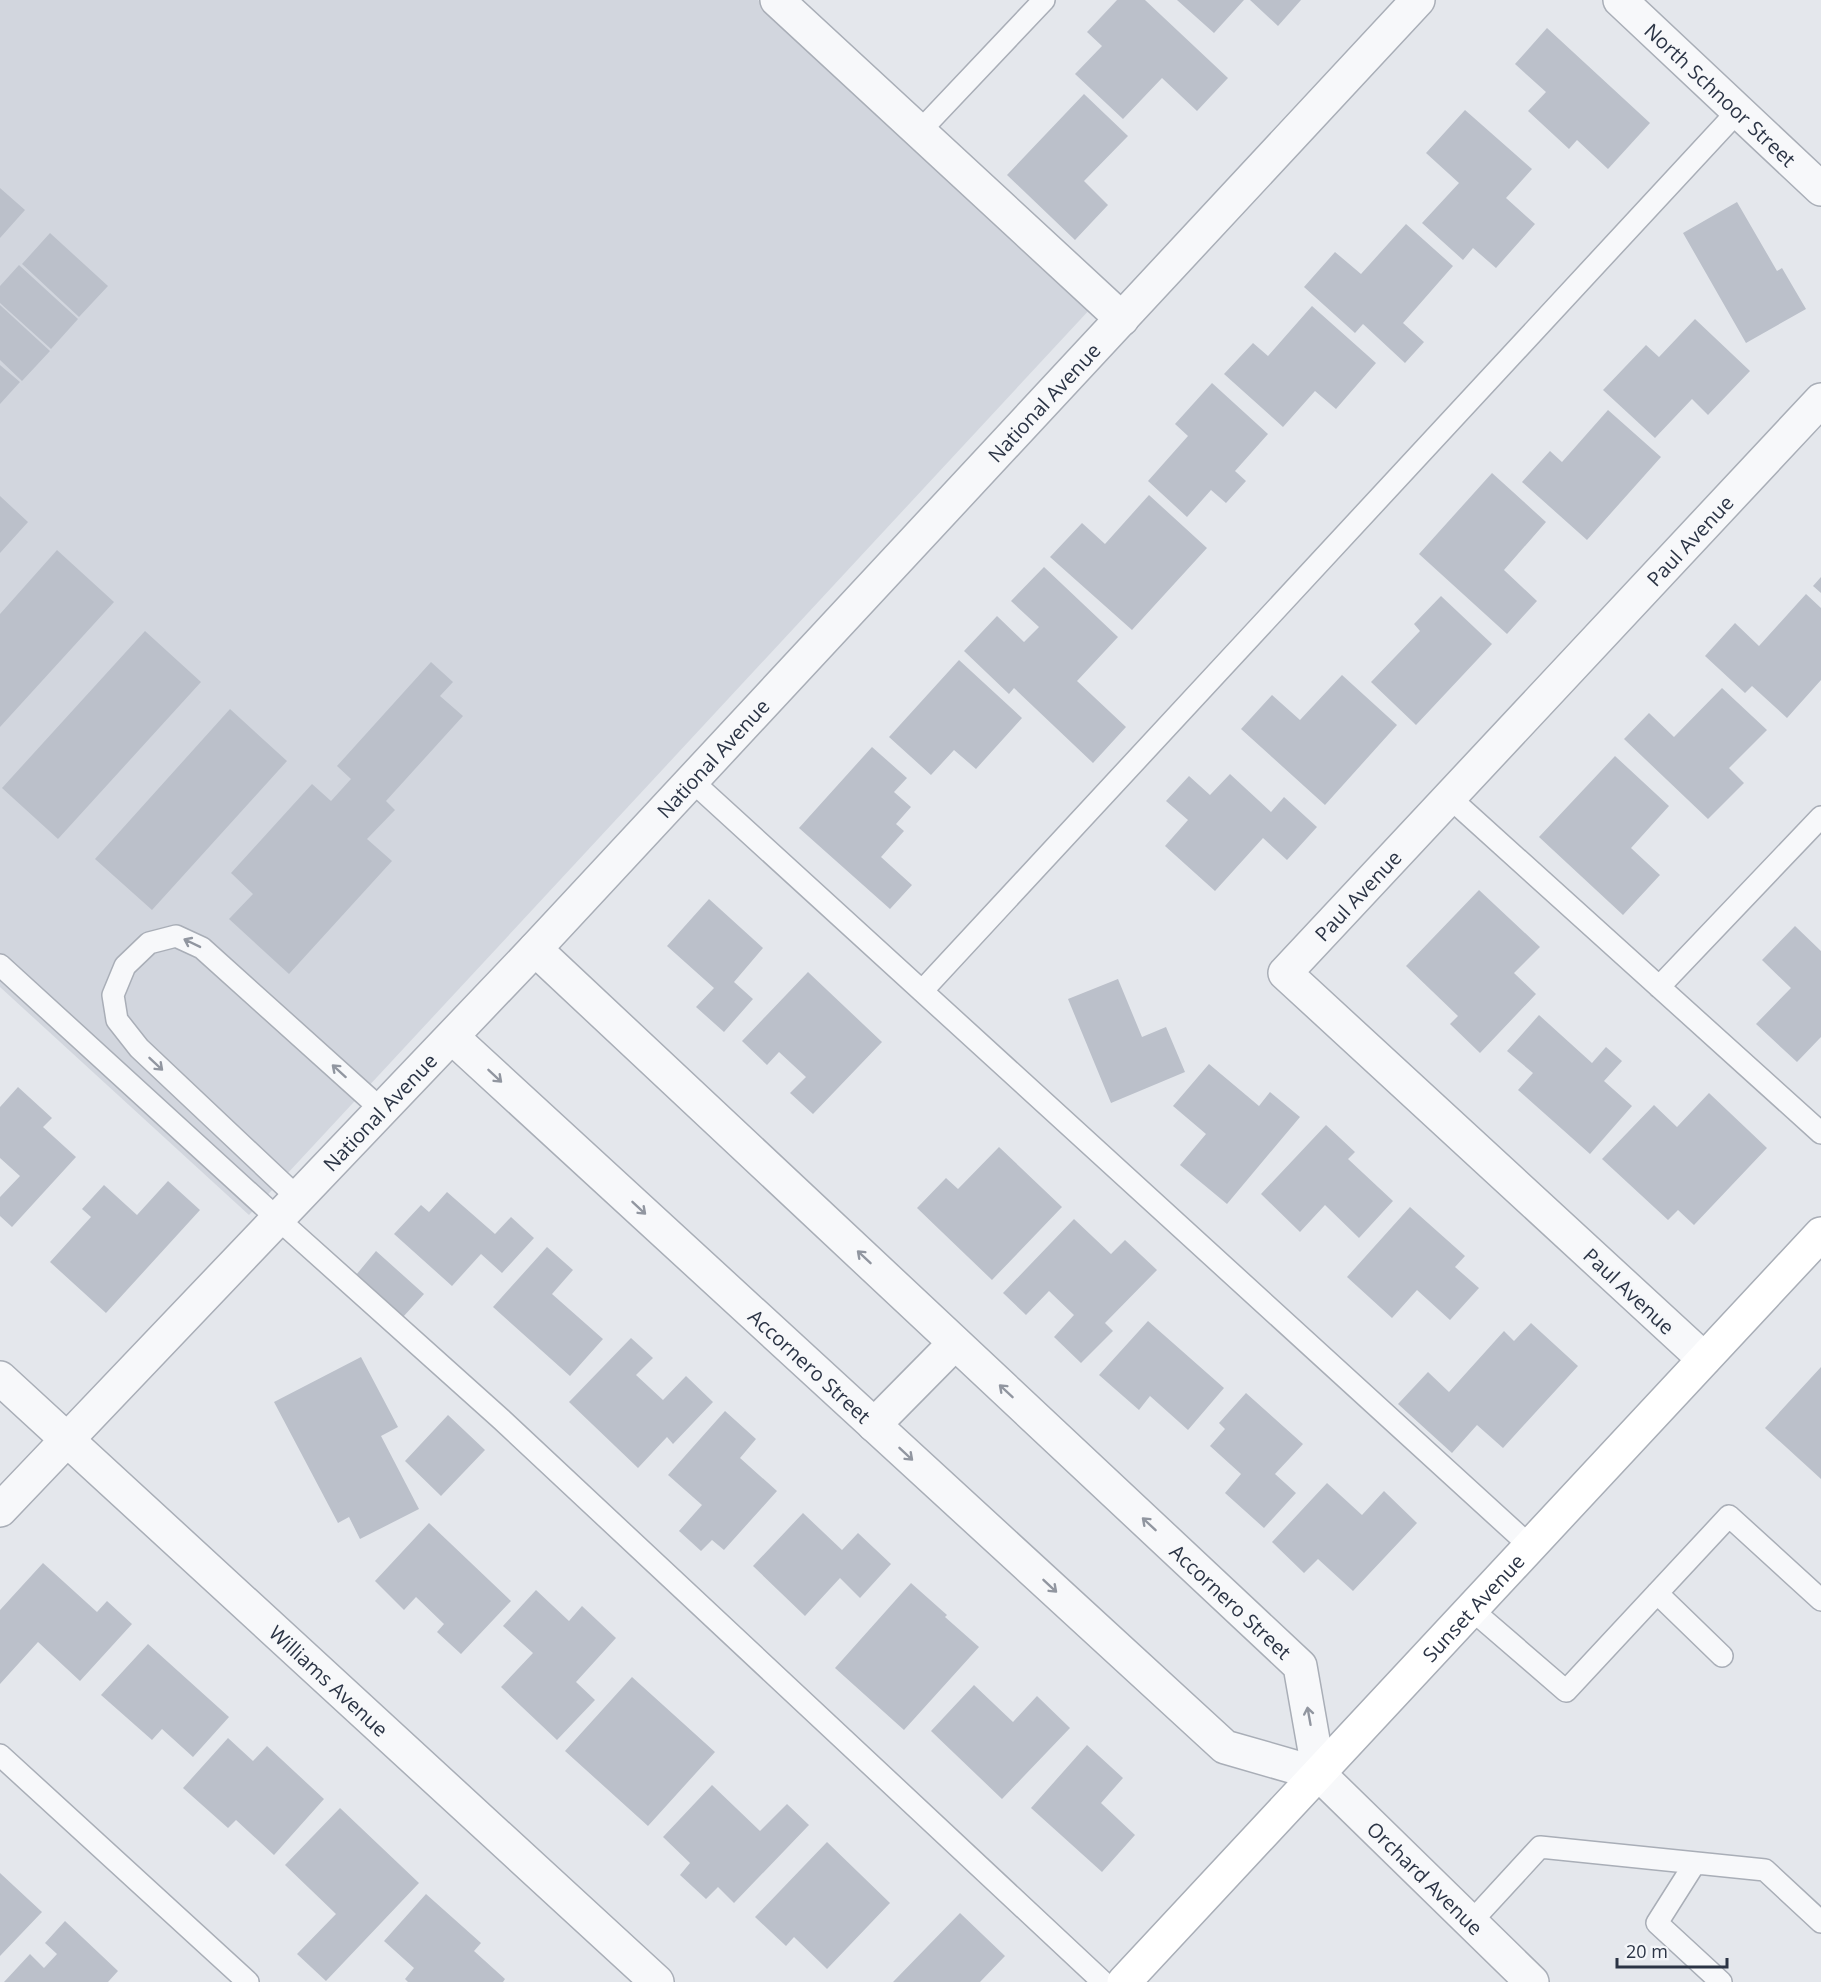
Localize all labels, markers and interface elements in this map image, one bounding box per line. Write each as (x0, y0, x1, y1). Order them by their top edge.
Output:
street label: North Schnoor Street (1639, 17, 1802, 172)
street label: National Avenue (981, 337, 1106, 468)
street label: Paul Avenue (1640, 489, 1739, 592)
street label: National Avenue (650, 693, 775, 824)
street label: Paul Avenue (1308, 844, 1407, 947)
one-way arrow (183, 937, 201, 949)
street label: National Avenue (317, 1047, 442, 1177)
one-way arrow (149, 1057, 164, 1072)
one-way arrow (331, 1064, 346, 1078)
one-way arrow (488, 1069, 503, 1083)
one-way arrow (631, 1201, 646, 1215)
street label: Paul Avenue (1578, 1242, 1680, 1340)
one-way arrow (857, 1251, 872, 1265)
street label: Accornero Street (743, 1303, 877, 1429)
one-way arrow (999, 1384, 1014, 1398)
one-way arrow (898, 1447, 913, 1461)
one-way arrow (1141, 1517, 1156, 1531)
street label: Accornero Street (1165, 1538, 1298, 1665)
street label: Sunset Avenue (1416, 1548, 1530, 1667)
one-way arrow (1042, 1579, 1057, 1593)
street label: Williams Avenue (264, 1619, 394, 1742)
one-way arrow (1303, 1707, 1314, 1726)
street label: Orchard Avenue (1362, 1815, 1489, 1941)
scale bar (1617, 1931, 1726, 1969)
text: 20 m (1626, 1939, 1668, 1963)

